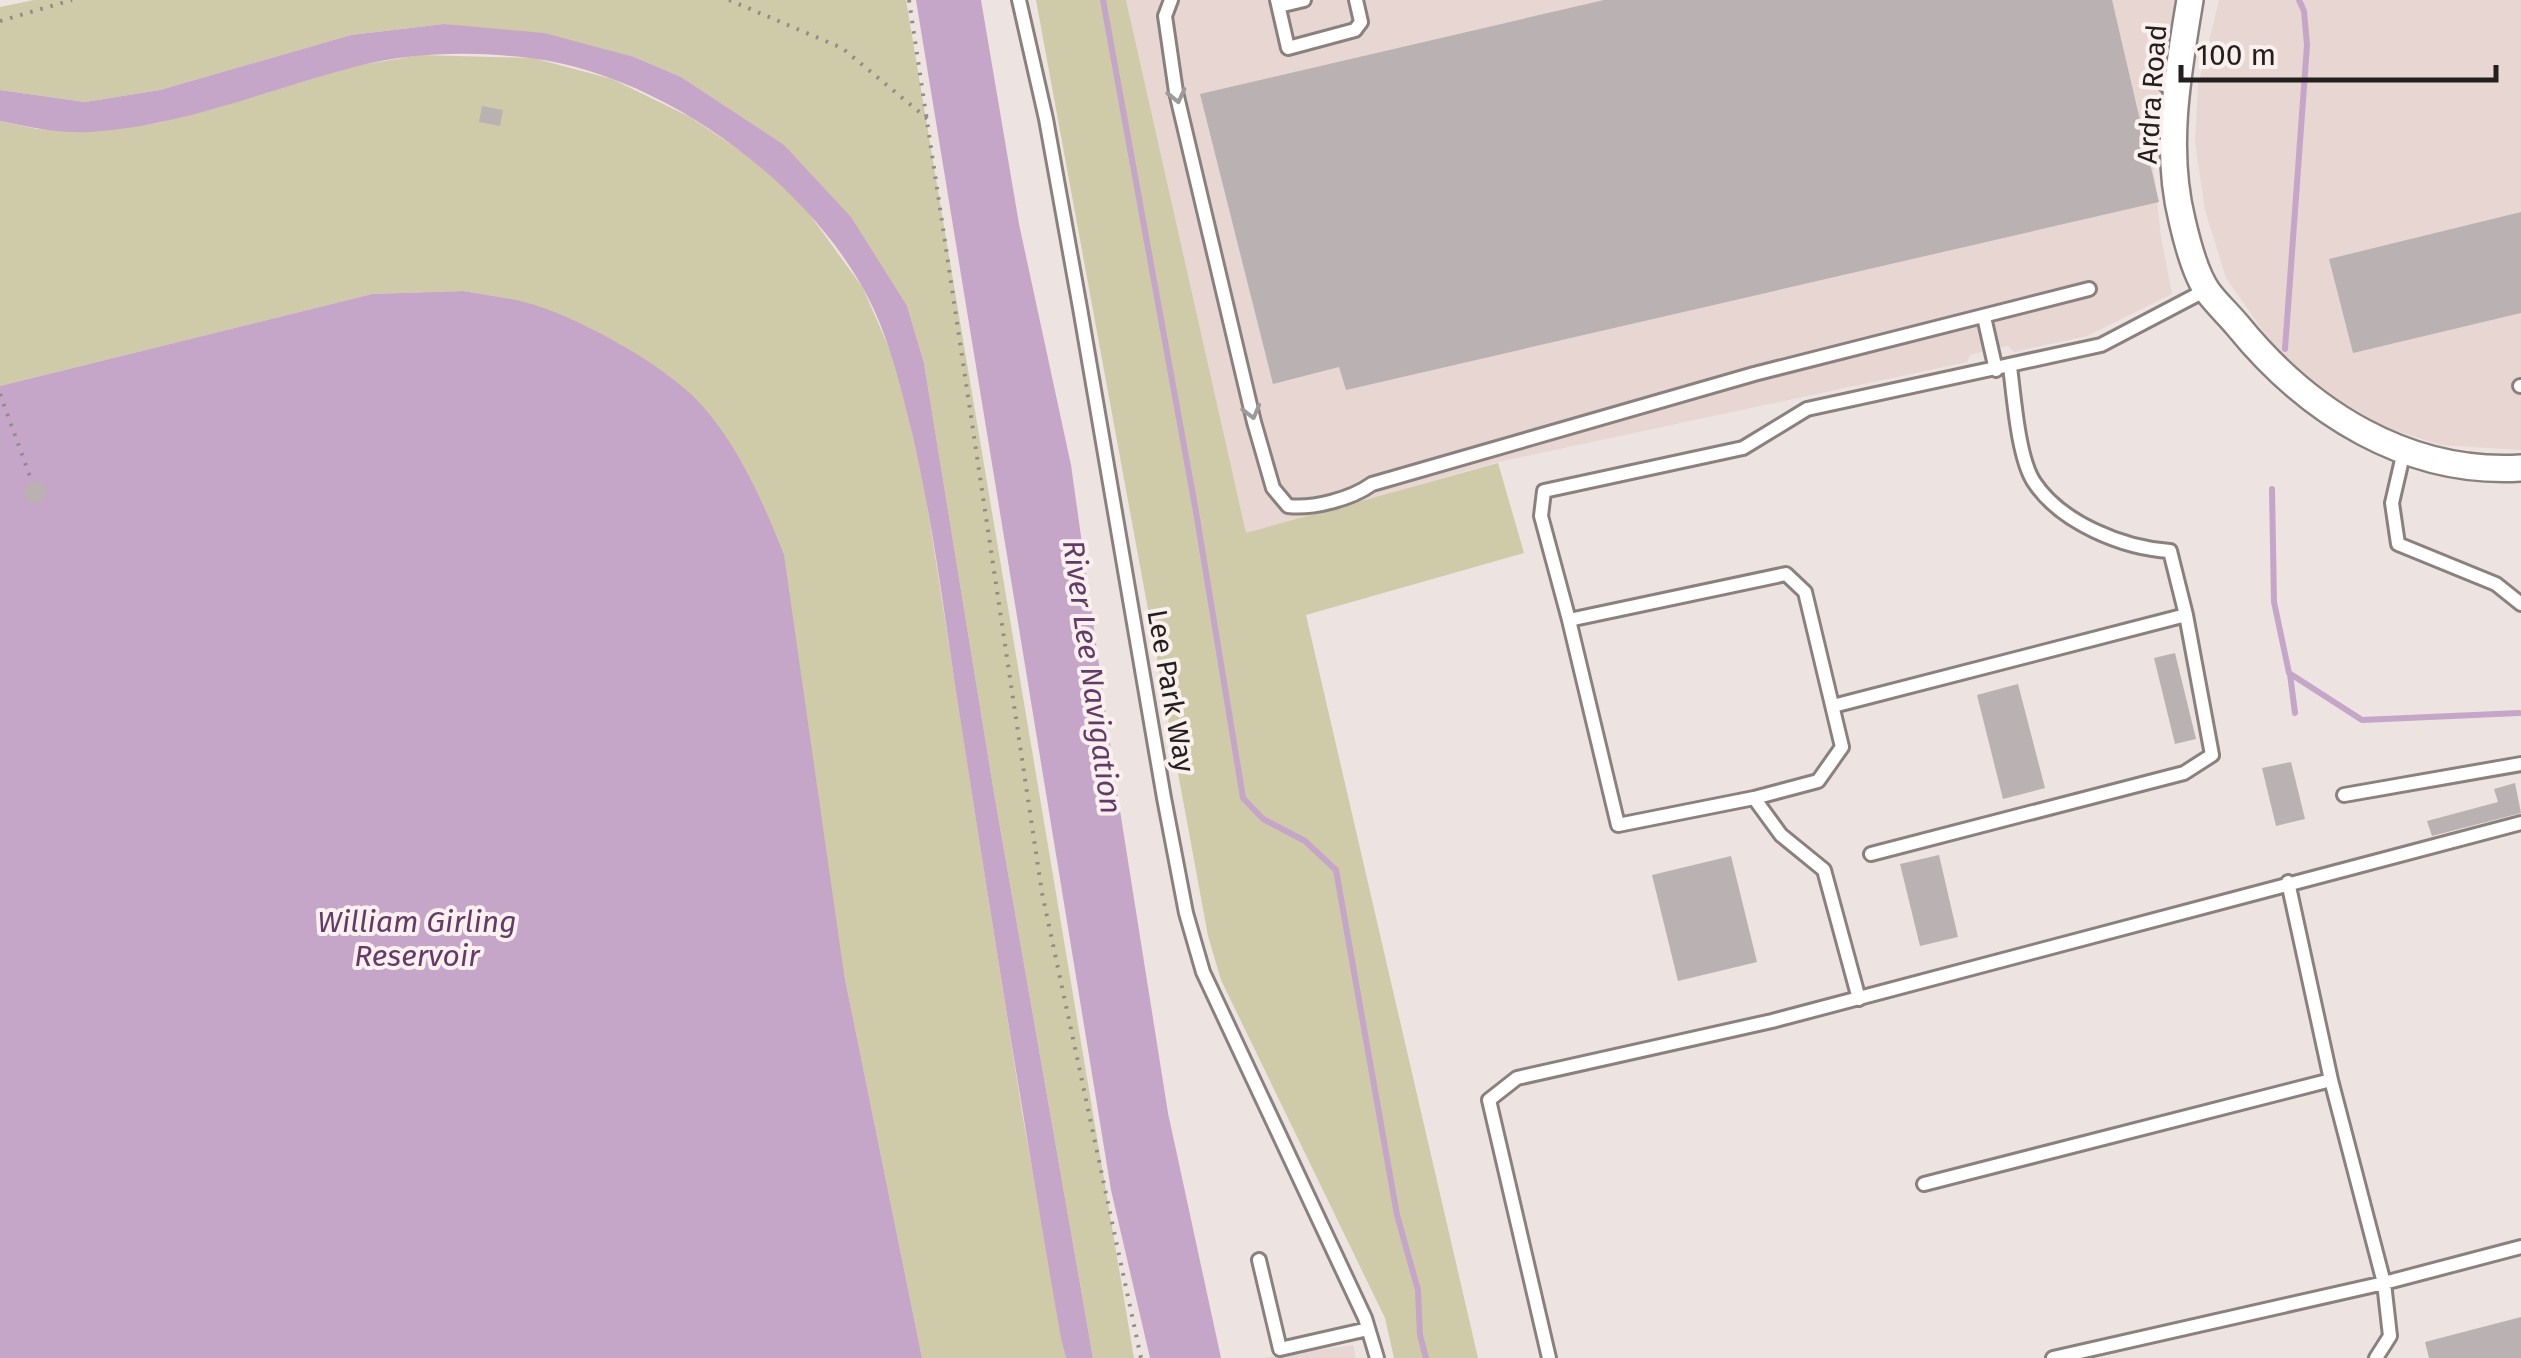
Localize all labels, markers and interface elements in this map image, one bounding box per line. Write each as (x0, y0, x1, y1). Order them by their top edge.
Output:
scale bar (2181, 20, 2496, 82)
street label: Ardra Road (2131, 23, 2173, 165)
text: 100 m (2196, 37, 2276, 73)
one-way arrow (1165, 87, 1186, 104)
one-way arrow (1240, 403, 1261, 420)
water label: River Lee Navigation (1055, 538, 1129, 816)
street label: Lee Park Way (1140, 607, 1202, 775)
water label: William Girling Reservoir (317, 904, 517, 974)

